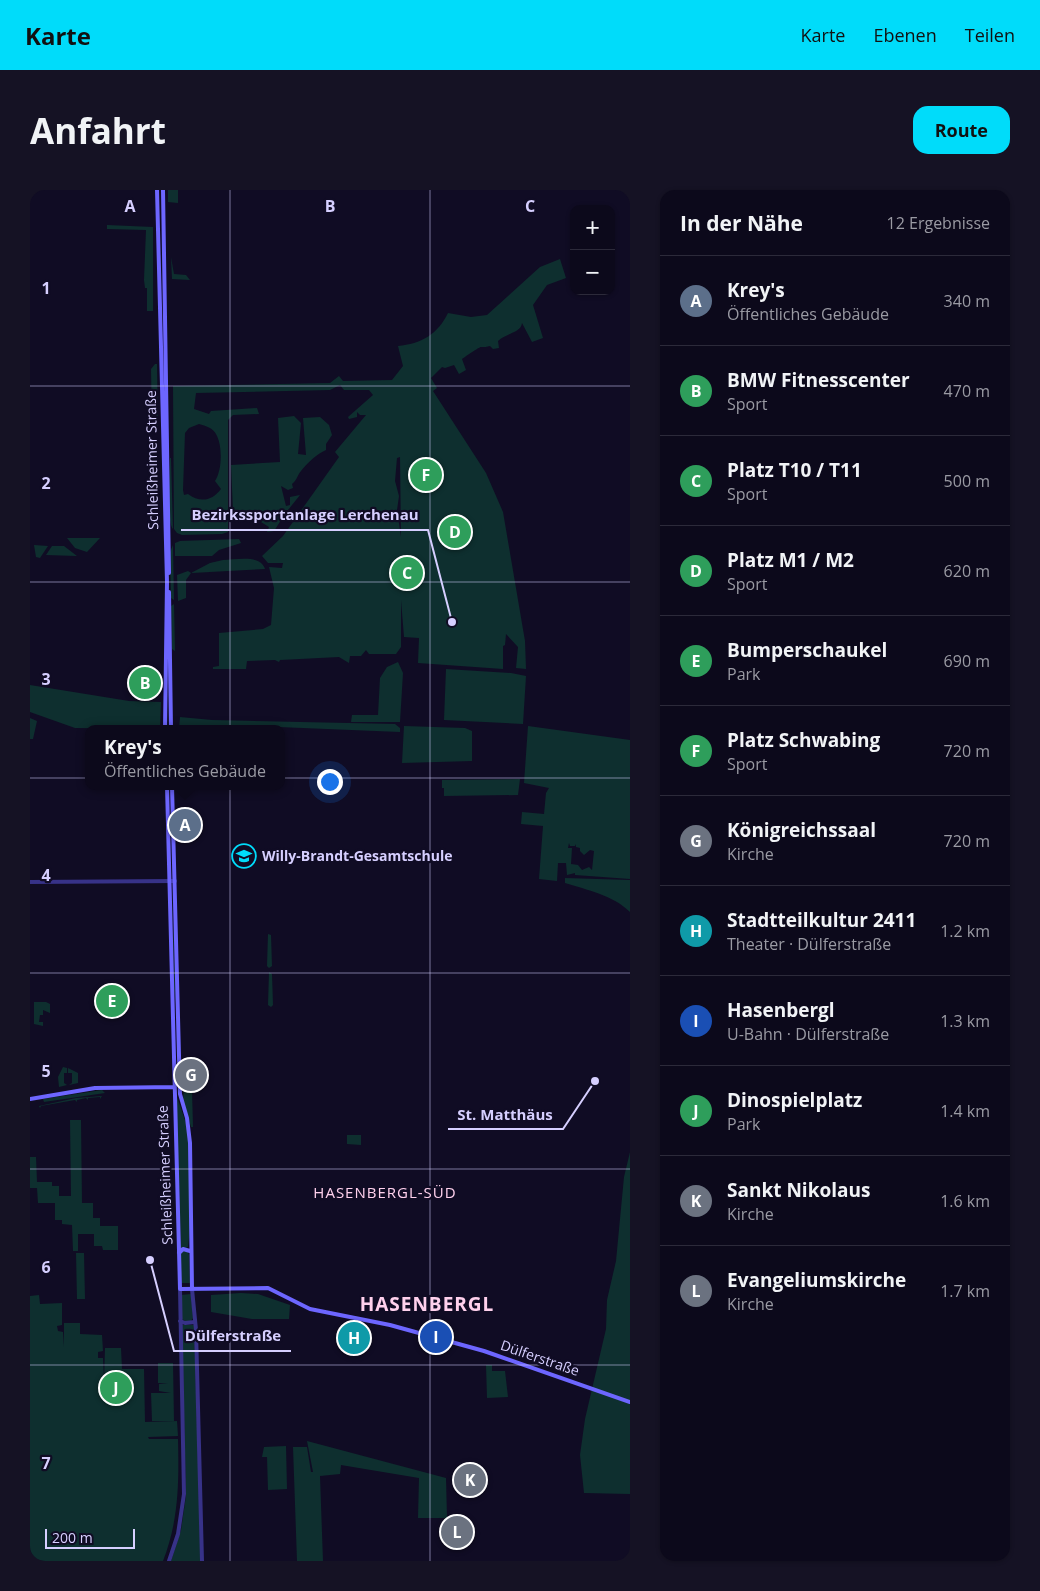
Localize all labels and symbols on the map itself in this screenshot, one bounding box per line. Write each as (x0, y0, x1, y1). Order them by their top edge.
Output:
text: A (124, 195, 136, 217)
text: B (325, 195, 335, 217)
text: C (525, 195, 535, 217)
text: 1 (41, 277, 51, 299)
street label: Schleißheimer Straße (141, 390, 162, 530)
pin: F (410, 456, 442, 494)
text: 2 (41, 472, 51, 494)
callout: Bezirkssportanlage Lerchenau (181, 500, 428, 530)
text: Bezirkssportanlage Lerchenau (191, 504, 419, 524)
pin: D (439, 513, 471, 551)
pin: C (391, 554, 423, 592)
pin: B (129, 664, 161, 702)
text: 3 (41, 668, 51, 690)
your location (317, 769, 343, 795)
pin: A (169, 806, 201, 844)
school or university icon: Willy-Brandt-Gesamtschule (231, 843, 257, 869)
place label: Willy-Brandt-Gesamtschule (262, 846, 452, 865)
text: 4 (41, 864, 51, 886)
pin: E (96, 982, 128, 1020)
pin: G (175, 1056, 207, 1094)
text: 5 (41, 1060, 51, 1082)
callout: St. Matthäus (448, 1099, 563, 1129)
text: St. Matthäus (457, 1104, 553, 1124)
street label: Schleißheimer Straße (153, 1105, 176, 1245)
district label: HASENBERGL-SÜD (313, 1182, 457, 1202)
text: 6 (41, 1256, 51, 1278)
district label: HASENBERGL (360, 1291, 494, 1317)
pin: I (420, 1318, 452, 1356)
pin: H (338, 1319, 370, 1357)
callout: Dülferstraße (174, 1321, 291, 1351)
text: Dülferstraße (185, 1325, 281, 1345)
street label: Dülferstraße (498, 1335, 582, 1380)
pin: J (100, 1369, 132, 1407)
text: 7 (41, 1452, 51, 1474)
pin: K (454, 1461, 486, 1499)
pin: L (441, 1513, 473, 1551)
scale bar (45, 1526, 135, 1549)

